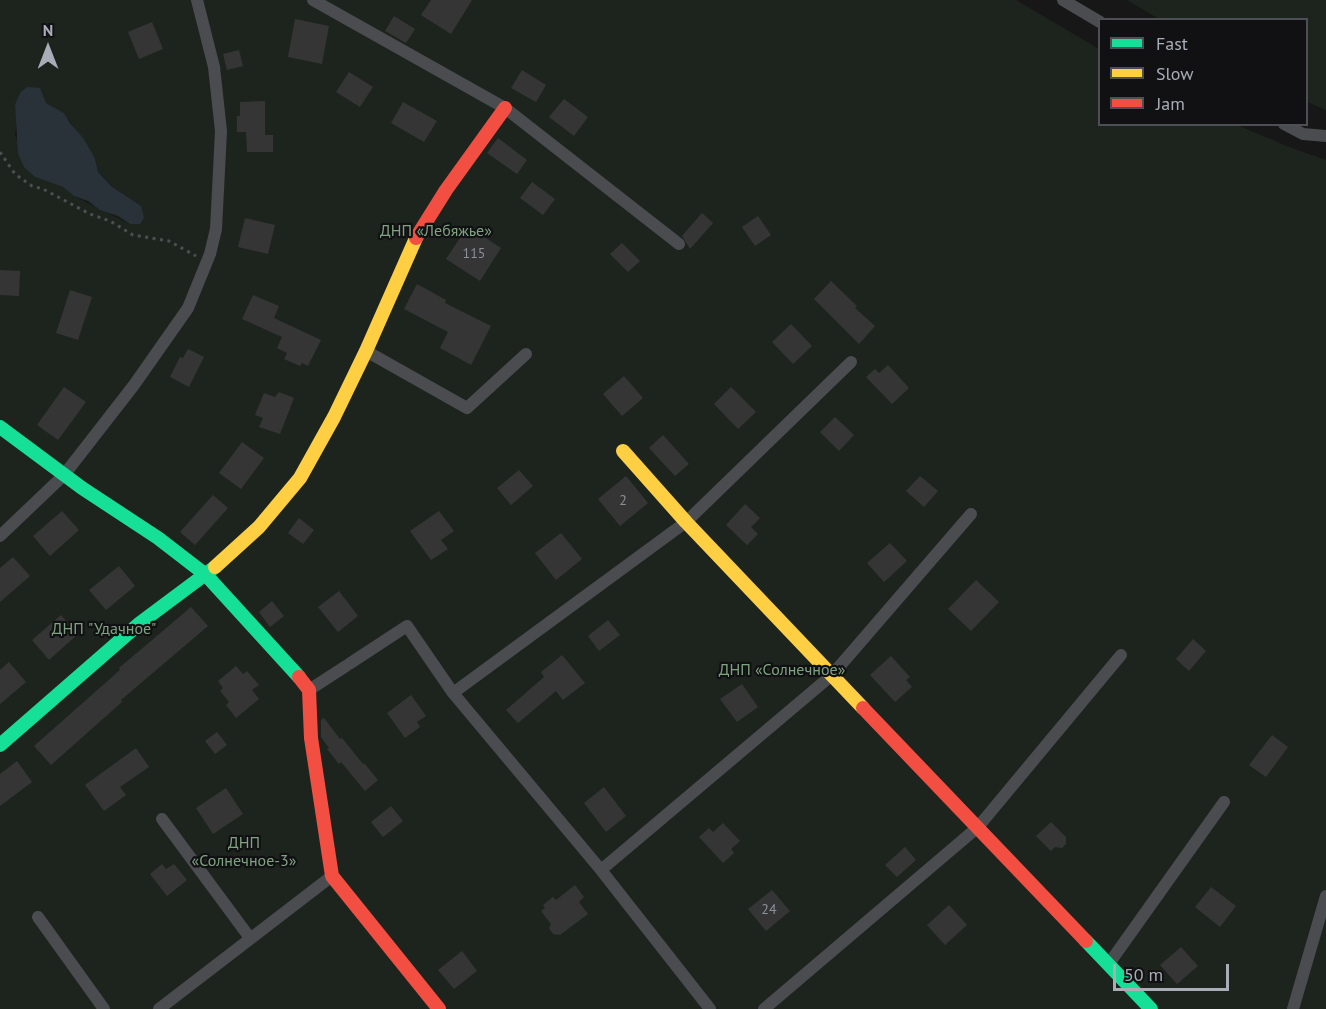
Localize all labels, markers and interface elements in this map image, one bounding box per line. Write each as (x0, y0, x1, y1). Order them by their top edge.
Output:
north arrow (18, 18, 78, 78)
legend (1098, 18, 1308, 126)
text: N (43, 20, 53, 40)
text: Fast (1156, 32, 1188, 55)
text: Slow (1156, 62, 1194, 85)
text: Jam (1156, 92, 1185, 115)
park label: ДНП «Лебяжье» (380, 221, 492, 241)
house number: 115 (463, 246, 485, 262)
house number: 2 (619, 493, 627, 509)
park label: ДНП "Удачное" (52, 619, 156, 639)
park label: ДНП «Солнечное» (719, 660, 845, 680)
park label: ДНП «Солнечное-3» (192, 833, 296, 871)
house number: 24 (761, 902, 777, 918)
scale bar (1116, 952, 1232, 990)
text: 50 m (1124, 963, 1163, 986)

